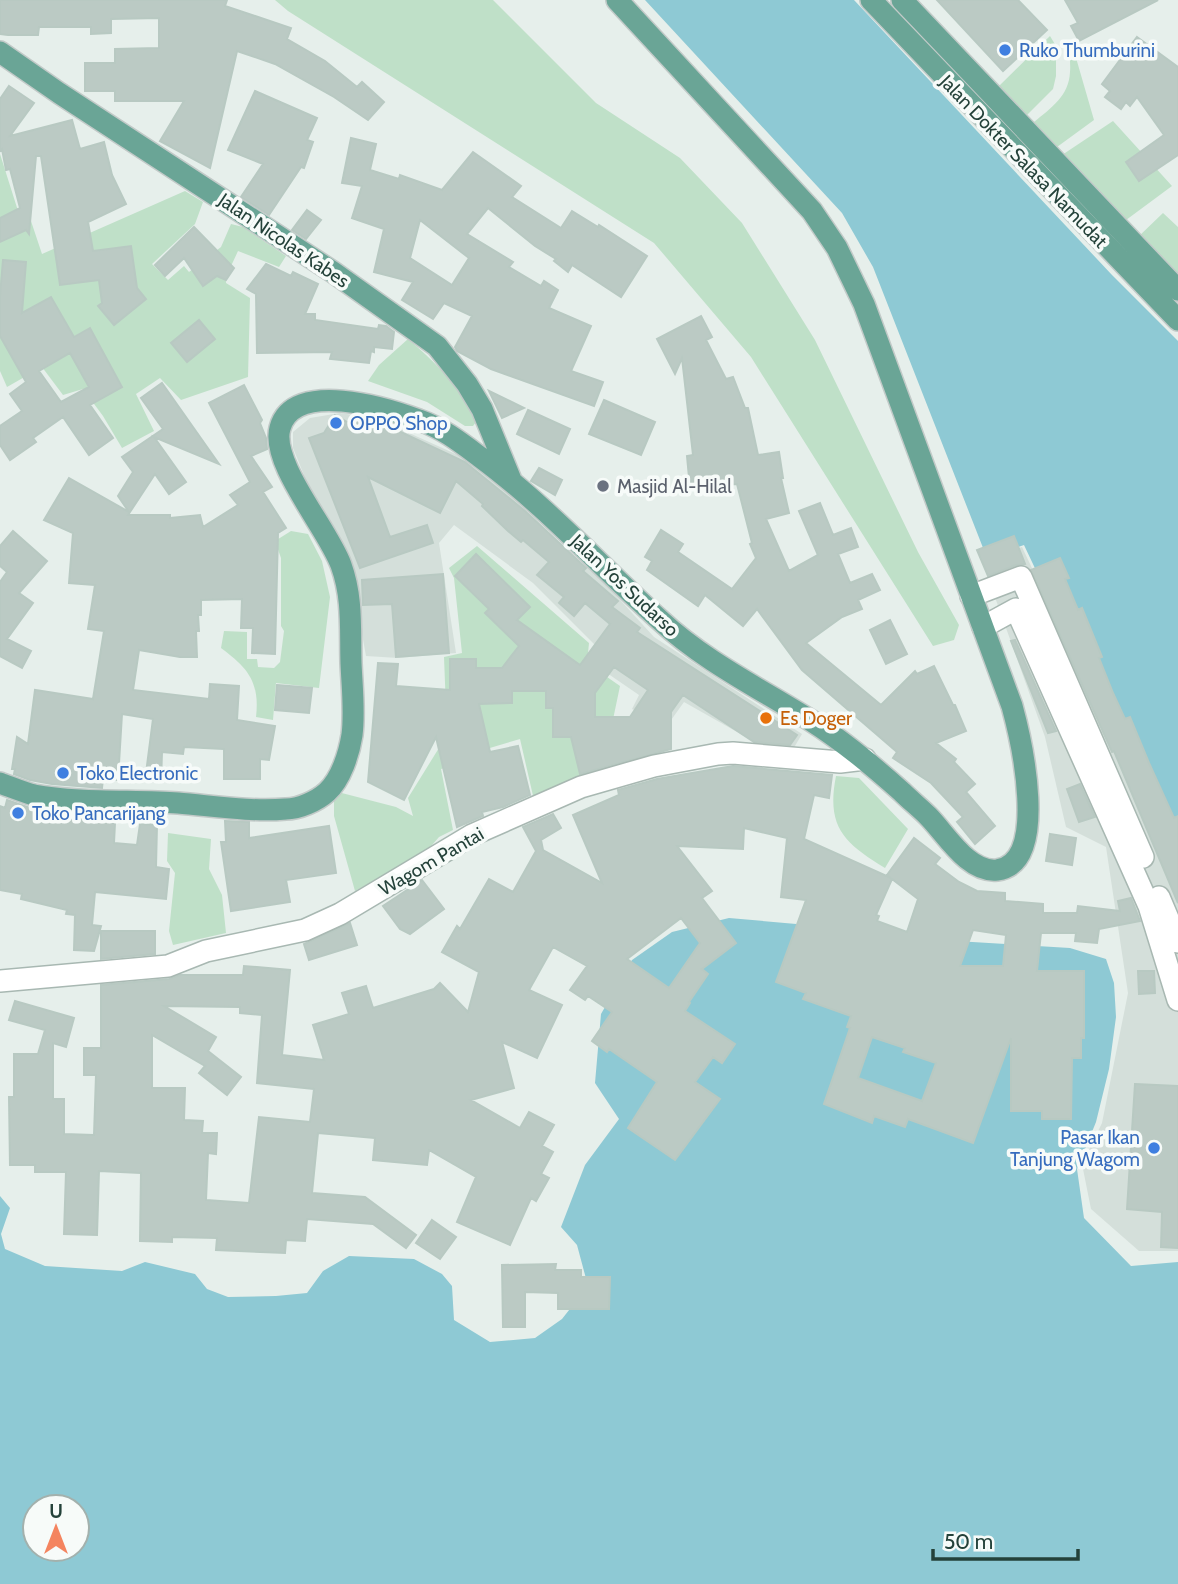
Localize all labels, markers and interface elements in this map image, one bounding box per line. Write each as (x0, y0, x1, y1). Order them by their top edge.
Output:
place label: Ruko Thumburini (1019, 39, 1155, 62)
marker: Ruko Thumburini (997, 42, 1013, 58)
street label: Jalan Dokter Salasa Namudat (934, 69, 1113, 253)
street label: Jalan Nicolas Kabes (213, 188, 353, 293)
place label: OPPO Shop (350, 412, 448, 435)
marker: OPPO Shop (328, 415, 344, 431)
place label: Masjid Al-Hilal (617, 475, 732, 498)
marker: Masjid Al-Hilal (595, 478, 611, 494)
street label: Jalan Yos Sudarso (565, 529, 683, 641)
place label: Es Doger (780, 707, 852, 730)
marker: Es Doger (758, 710, 774, 726)
place label: Toko Electronic (77, 762, 198, 785)
marker: Toko Electronic (55, 765, 71, 781)
place label: Toko Pancarijang (32, 802, 166, 825)
marker: Toko Pancarijang (10, 805, 26, 821)
street label: Wagom Pantai (375, 822, 488, 901)
place label: Pasar Ikan Tanjung Wagom (1010, 1126, 1140, 1171)
marker: Pasar Ikan Tanjung Wagom (1146, 1140, 1162, 1156)
north arrow (21, 1493, 91, 1563)
text: U (49, 1500, 63, 1523)
scale bar (933, 1518, 1078, 1562)
text: 50 m (944, 1529, 993, 1554)

